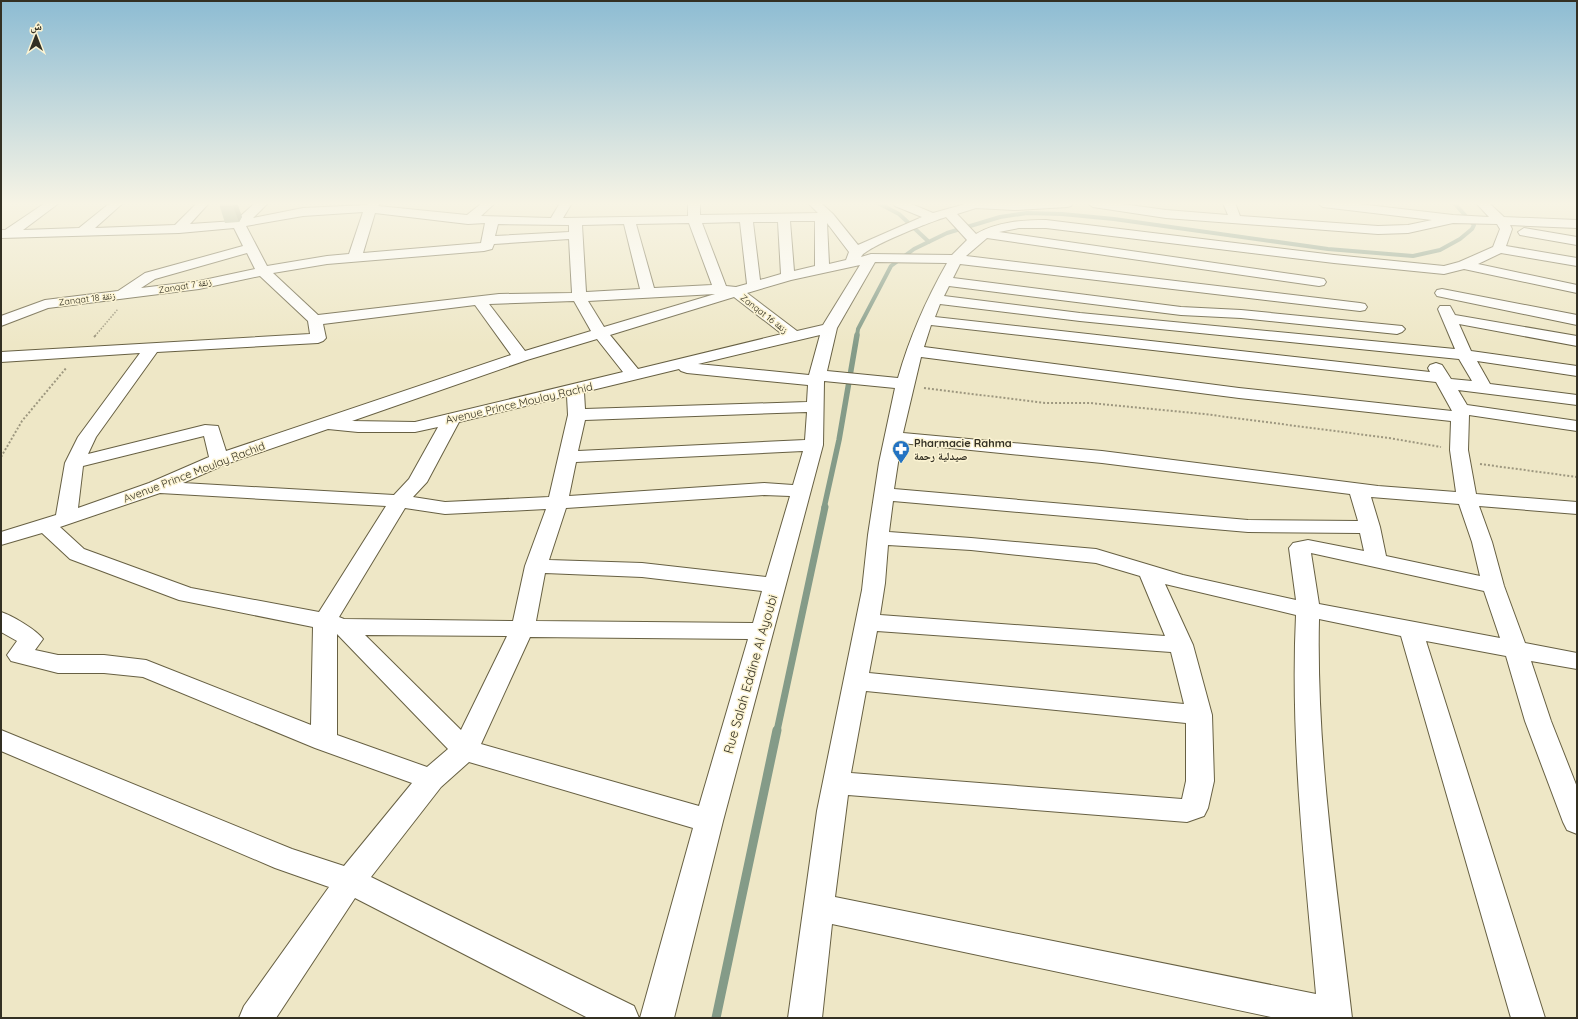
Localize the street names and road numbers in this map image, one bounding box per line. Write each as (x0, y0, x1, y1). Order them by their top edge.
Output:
street label: Zanqat 7 زنقة (158, 276, 213, 295)
street label: Zanqat 18 زنقة (58, 290, 116, 307)
street label: Zanqat 16 زنقة (738, 292, 791, 336)
street label: Avenue Prince Moulay Rachid (444, 379, 594, 427)
street label: Avenue Prince Moulay Rachid (121, 438, 267, 506)
street label: Rue Salah Eddine Al Ayoubi (720, 593, 780, 755)

